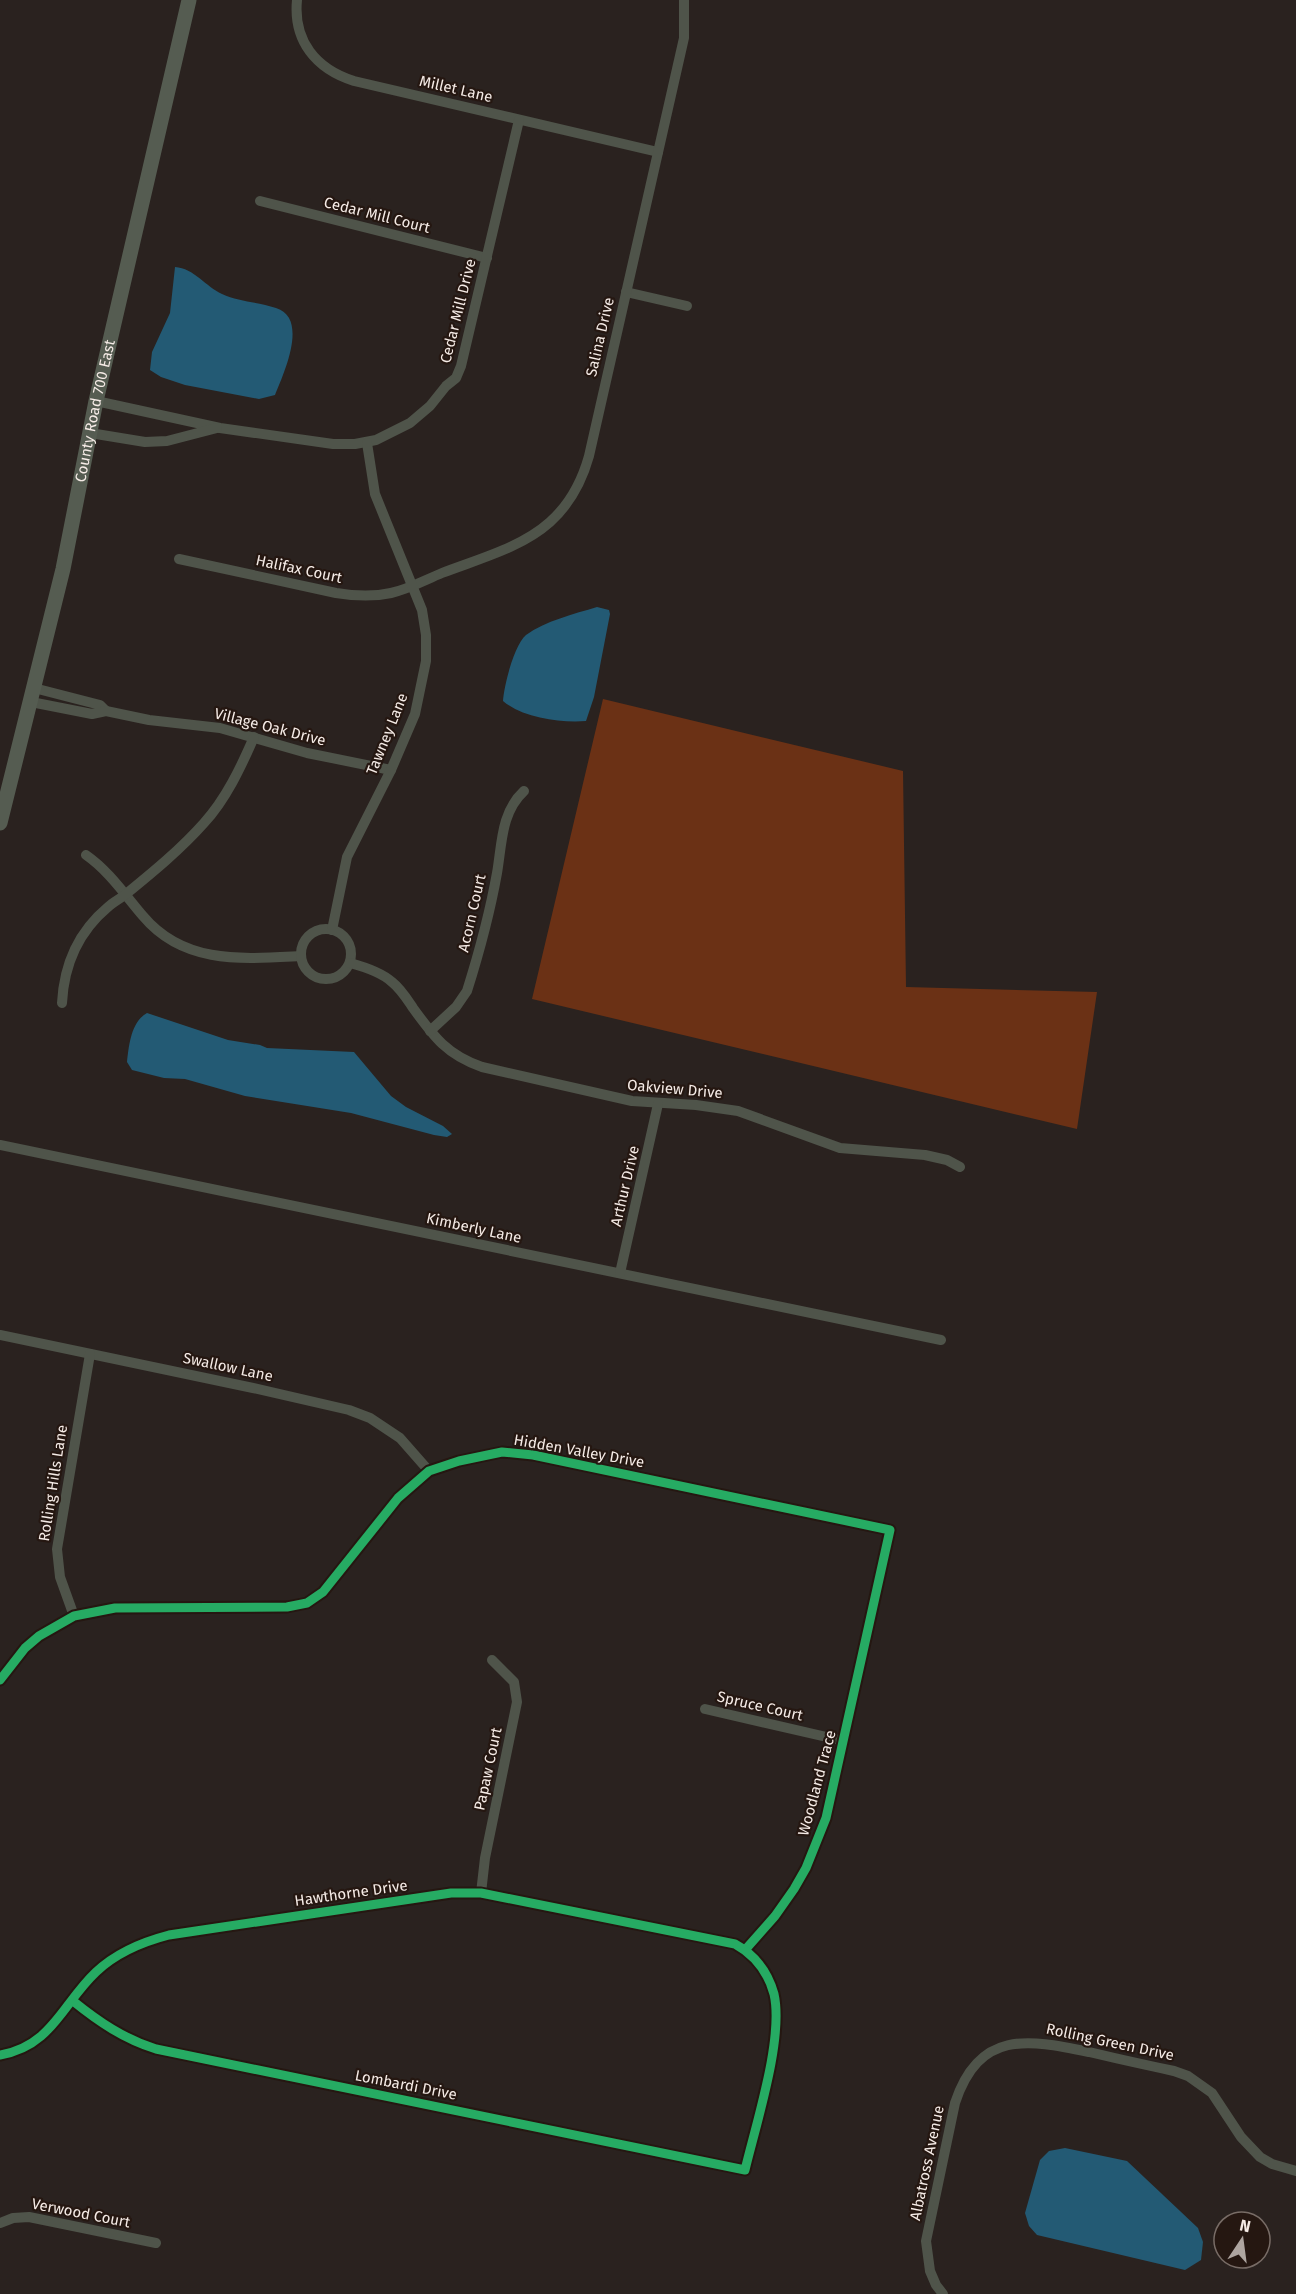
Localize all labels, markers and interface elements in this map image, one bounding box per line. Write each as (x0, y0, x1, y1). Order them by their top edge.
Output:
street label: Millet Lane (418, 72, 494, 106)
street label: Cedar Mill Court (322, 193, 432, 237)
street label: Cedar Mill Drive (436, 257, 480, 365)
street label: Salina Drive (582, 296, 618, 378)
street label: County Road 700 East (71, 337, 119, 484)
street label: Halifax Court (254, 551, 344, 587)
street label: Tawney Lane (362, 690, 412, 778)
street label: Village Oak Drive (212, 704, 328, 750)
street label: Acorn Court (454, 872, 490, 954)
street label: Oakview Drive (627, 1076, 723, 1102)
street label: Arthur Drive (607, 1144, 643, 1228)
street label: Kimberly Lane (425, 1209, 523, 1247)
street label: Swallow Lane (181, 1349, 275, 1385)
street label: Rolling Hills Lane (35, 1423, 71, 1543)
street label: Hidden Valley Drive (512, 1431, 646, 1471)
street label: Spruce Court (715, 1687, 805, 1725)
street label: Papaw Court (470, 1725, 506, 1812)
street label: Woodland Trace (794, 1728, 840, 1838)
street label: Hawthorne Drive (293, 1876, 409, 1910)
street label: Rolling Green Drive (1044, 2020, 1176, 2064)
street label: Lombardi Drive (354, 2066, 458, 2104)
street label: Albatross Avenue (906, 2104, 948, 2222)
street label: Verwood Court (30, 2195, 132, 2231)
north arrow (1212, 2210, 1272, 2270)
text: N (1238, 2215, 1253, 2236)

